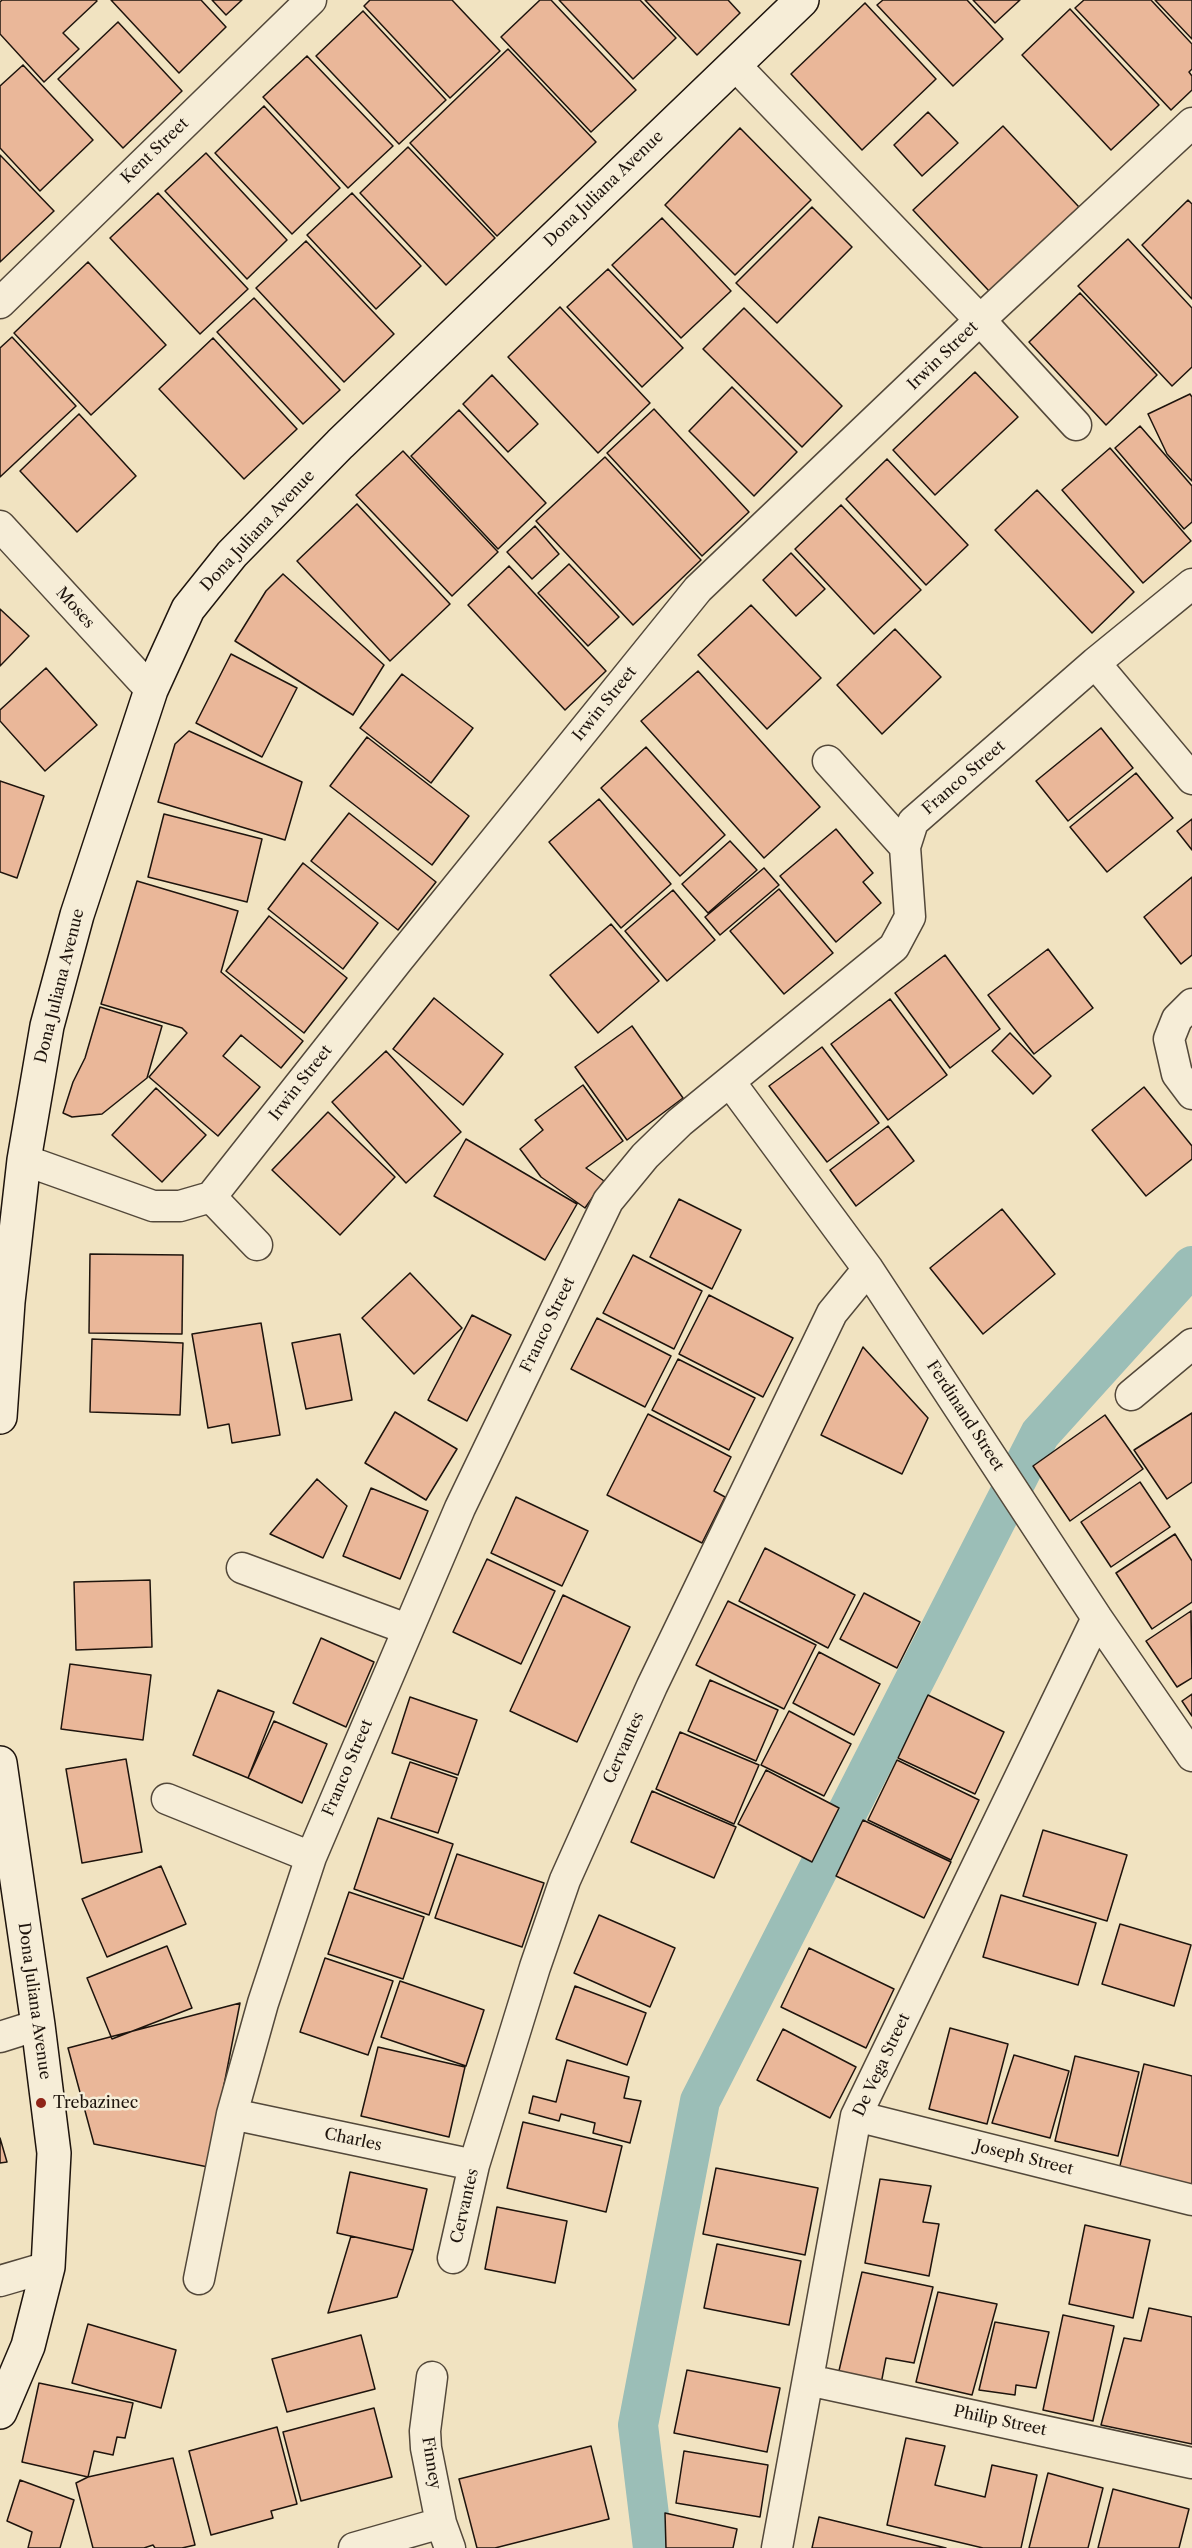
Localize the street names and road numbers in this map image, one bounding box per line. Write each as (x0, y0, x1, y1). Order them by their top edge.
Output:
street label: Kent Street (117, 114, 193, 188)
street label: Dona Juliana Avenue (540, 127, 668, 251)
street label: Irwin Street (904, 318, 982, 394)
street label: Dona Juliana Avenue (197, 466, 319, 596)
street label: Moses (52, 584, 98, 632)
street label: Irwin Street (569, 663, 641, 745)
street label: Franco Street (919, 737, 1009, 819)
street label: Dona Juliana Avenue (32, 907, 88, 1065)
street label: Irwin Street (266, 1041, 336, 1125)
street label: Franco Street (517, 1274, 579, 1376)
street label: Ferdinand Street (922, 1357, 1008, 1475)
street label: Cervantes (600, 1709, 648, 1787)
street label: Franco Street (319, 1717, 377, 1819)
street label: Dona Juliana Avenue (13, 1921, 55, 2081)
street label: De Vega Street (850, 2010, 914, 2120)
street label: Charles (323, 2125, 383, 2155)
street label: Joseph Street (973, 2137, 1075, 2179)
street label: Cervantes (447, 2167, 483, 2245)
street label: Philip Street (952, 2402, 1048, 2440)
street label: Finney (417, 2435, 445, 2491)

